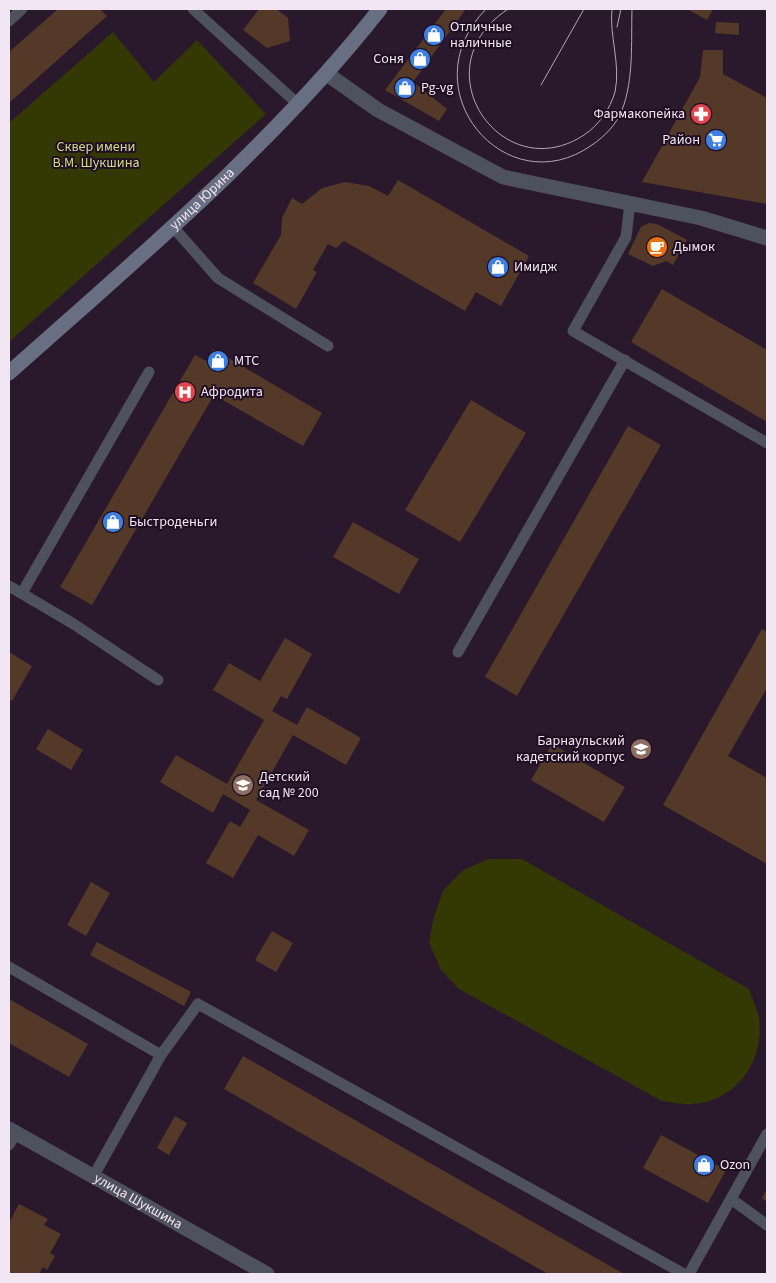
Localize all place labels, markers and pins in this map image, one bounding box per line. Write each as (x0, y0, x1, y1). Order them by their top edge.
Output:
place label: Отличные наличные (450, 17, 512, 53)
shop icon: Отличные наличные (422, 23, 446, 47)
shop icon: Соня (408, 47, 432, 71)
place label: Соня (373, 49, 404, 69)
shop icon: Pg-vg (393, 76, 417, 100)
place label: Pg-vg (421, 78, 453, 98)
pharmacy icon: Фармакопейка (689, 102, 713, 126)
place label: Фармакопейка (594, 104, 685, 124)
supermarket icon: Район (704, 128, 728, 152)
place label: Район (662, 130, 700, 150)
cafe icon: Дымок (645, 235, 669, 259)
place label: Дымок (673, 237, 715, 257)
shop icon: Имидж (486, 255, 510, 279)
place label: Имидж (514, 257, 558, 277)
shop icon: МТС (206, 349, 230, 373)
place label: МТС (234, 351, 259, 371)
hospital icon: Афродита (173, 380, 197, 404)
place label: Афродита (201, 382, 263, 402)
shop icon: Быстроденьги (101, 510, 125, 534)
place label: Быстроденьги (129, 512, 217, 532)
place label: Барнаульский кадетский корпус (516, 731, 626, 767)
school or university icon: Барнаульский кадетский корпус (629, 737, 653, 761)
place label: Детский сад № 200 (259, 767, 319, 803)
school or university icon: Детский сад № 200 (231, 773, 255, 797)
shop icon: Ozon (692, 1153, 716, 1177)
place label: Ozon (720, 1155, 750, 1175)

